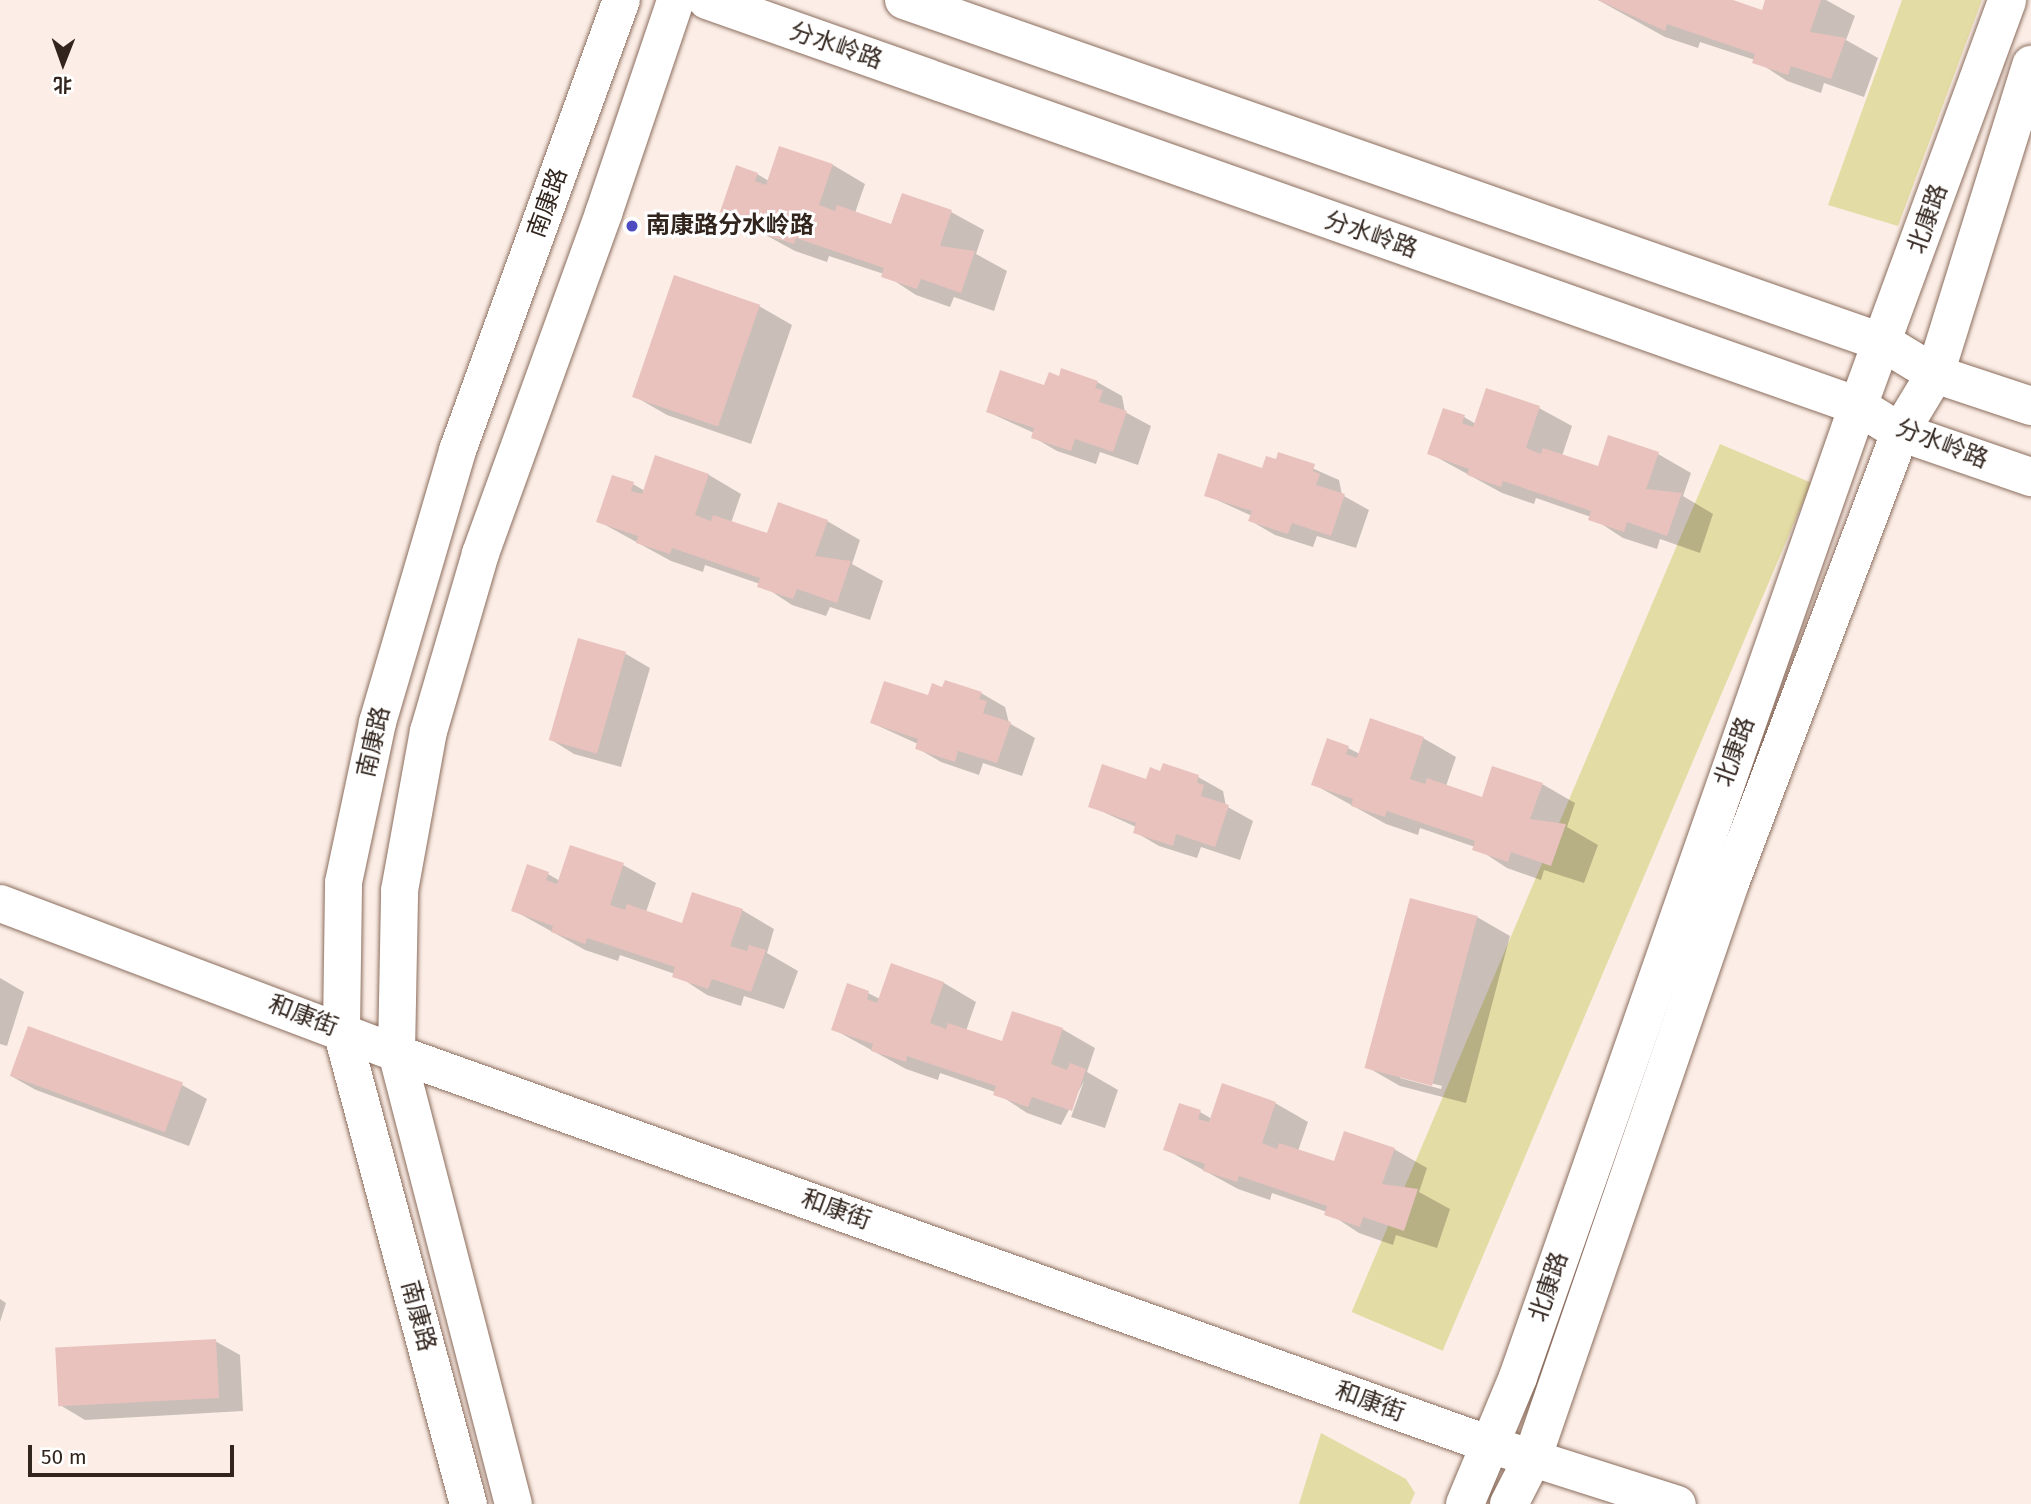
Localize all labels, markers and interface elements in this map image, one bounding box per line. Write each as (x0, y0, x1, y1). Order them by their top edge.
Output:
street label: 分水岭路 (786, 17, 886, 75)
north arrow (28, 28, 98, 98)
text: 北 (53, 73, 72, 96)
street label: 南康路 (522, 164, 574, 242)
street label: 北康路 (1902, 180, 1954, 258)
street label: 分水岭路 (1321, 206, 1421, 264)
place label: 南康路分水岭路 (646, 212, 814, 240)
marker: 南康路分水岭路 (624, 218, 640, 234)
street label: 分水岭路 (1892, 413, 1992, 475)
street label: 南康路 (352, 704, 396, 780)
street label: 北康路 (1709, 713, 1761, 791)
street label: 和康街 (264, 990, 342, 1042)
street label: 和康街 (797, 1184, 875, 1236)
street label: 北康路 (1524, 1248, 1574, 1326)
street label: 南康路 (395, 1277, 441, 1355)
street label: 和康街 (1331, 1376, 1409, 1428)
scale bar (32, 1430, 238, 1474)
text: 50 m (41, 1444, 87, 1470)

